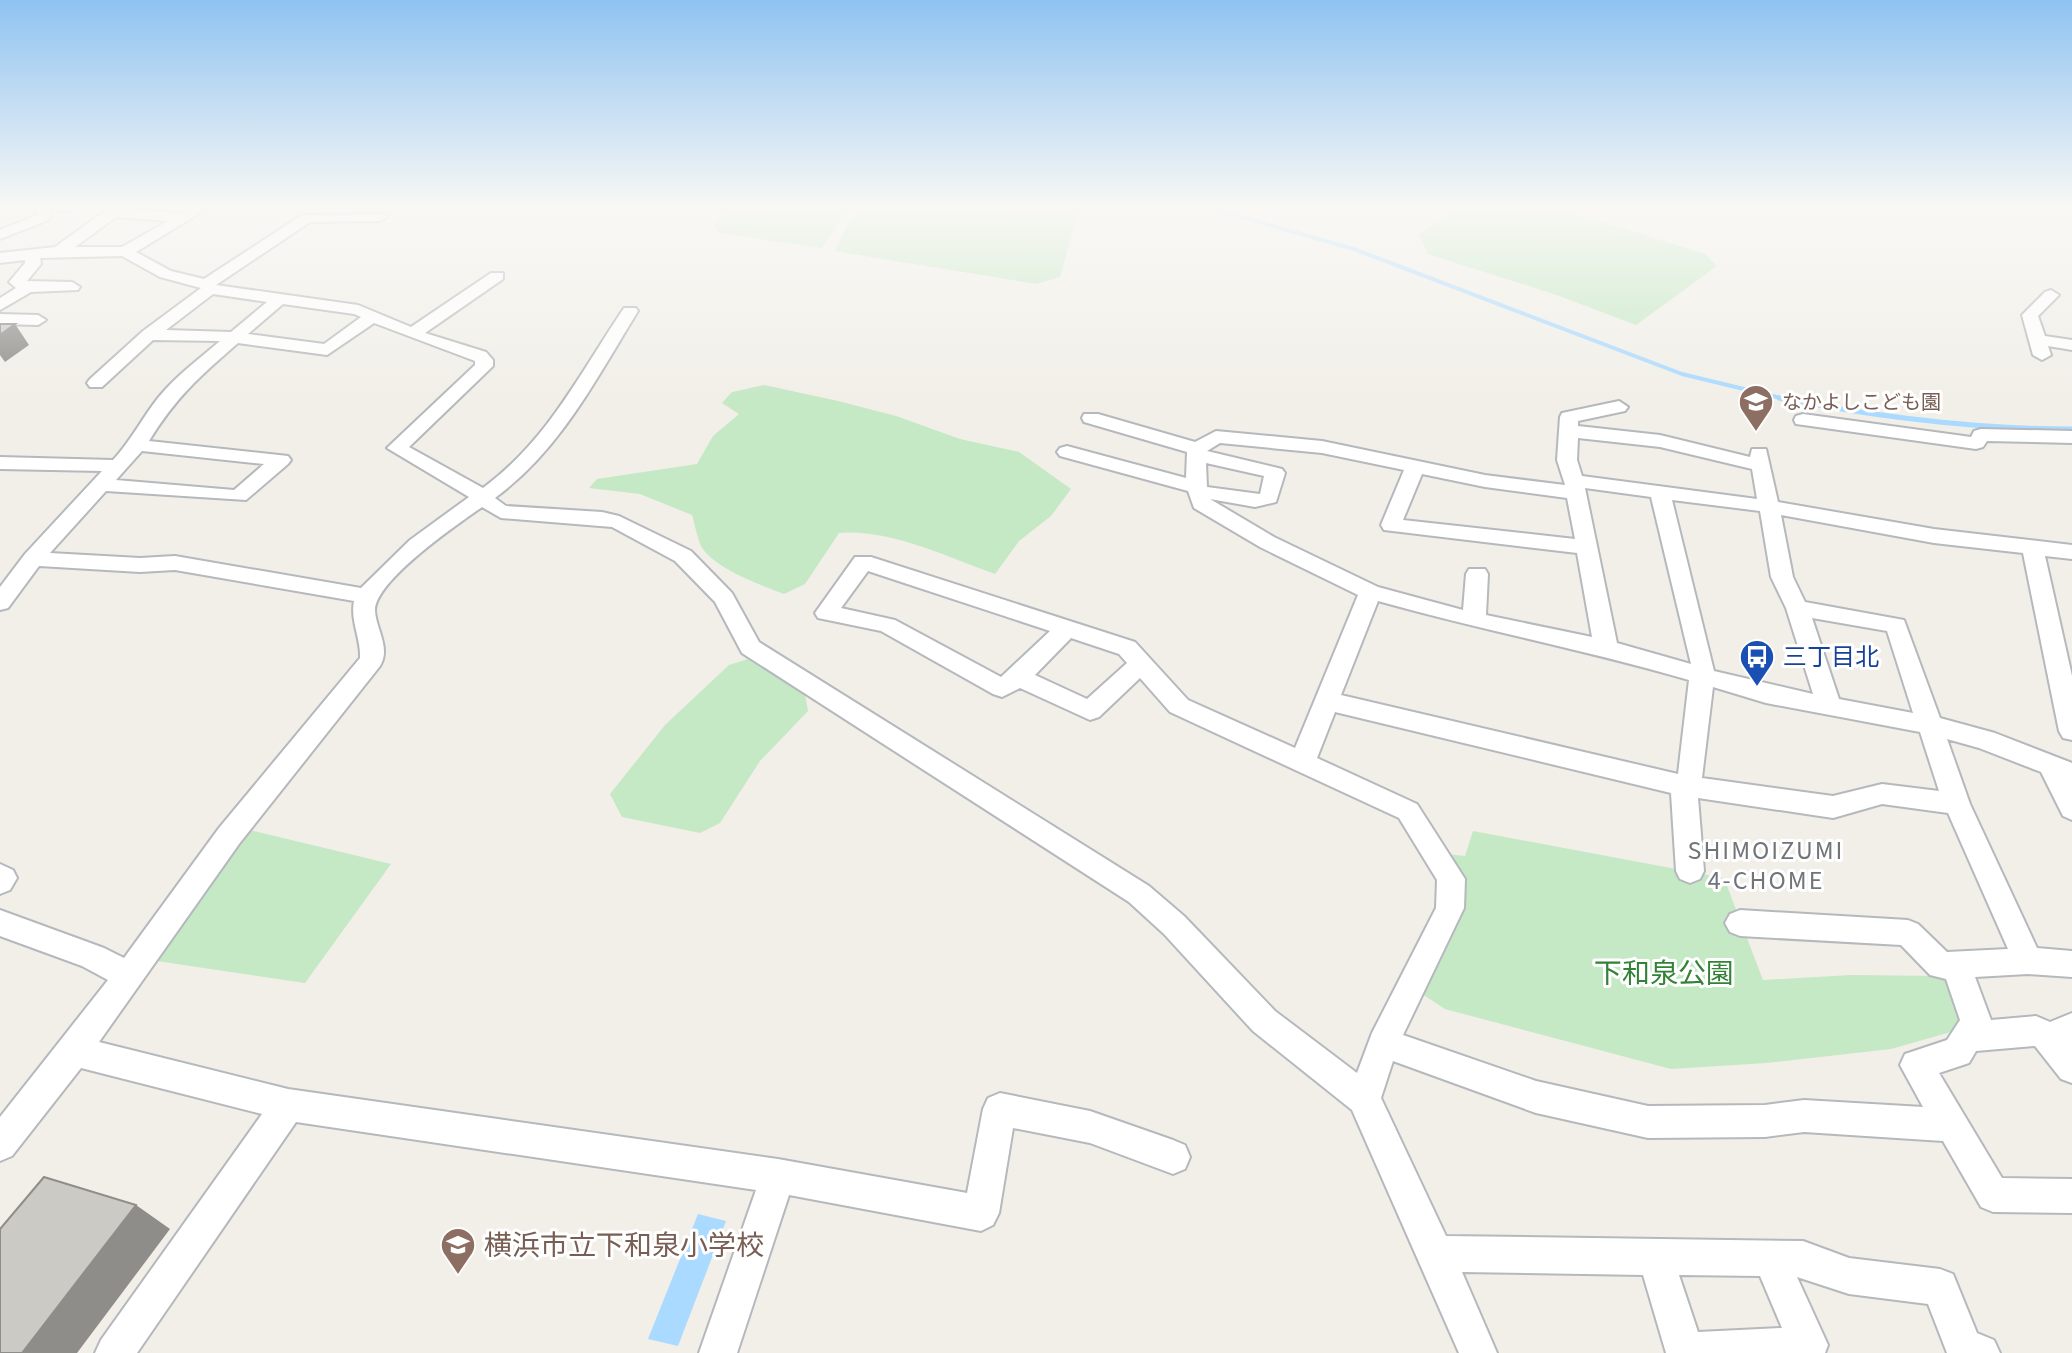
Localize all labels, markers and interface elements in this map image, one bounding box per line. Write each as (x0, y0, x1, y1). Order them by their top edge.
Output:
school or university icon: なかよしこども園 (1737, 383, 1775, 433)
place label: なかよしこども園 (1782, 389, 1941, 417)
bus stop icon: 三丁目北 (1738, 638, 1776, 688)
place label: 三丁目北 (1783, 640, 1879, 675)
district label: SHIMOIZUMI 4-CHOME (1688, 832, 1844, 899)
park label: 下和泉公園 (1594, 954, 1734, 994)
school or university icon: 横浜市立下和泉小学校 (439, 1226, 477, 1276)
place label: 横浜市立下和泉小学校 (484, 1226, 764, 1266)

